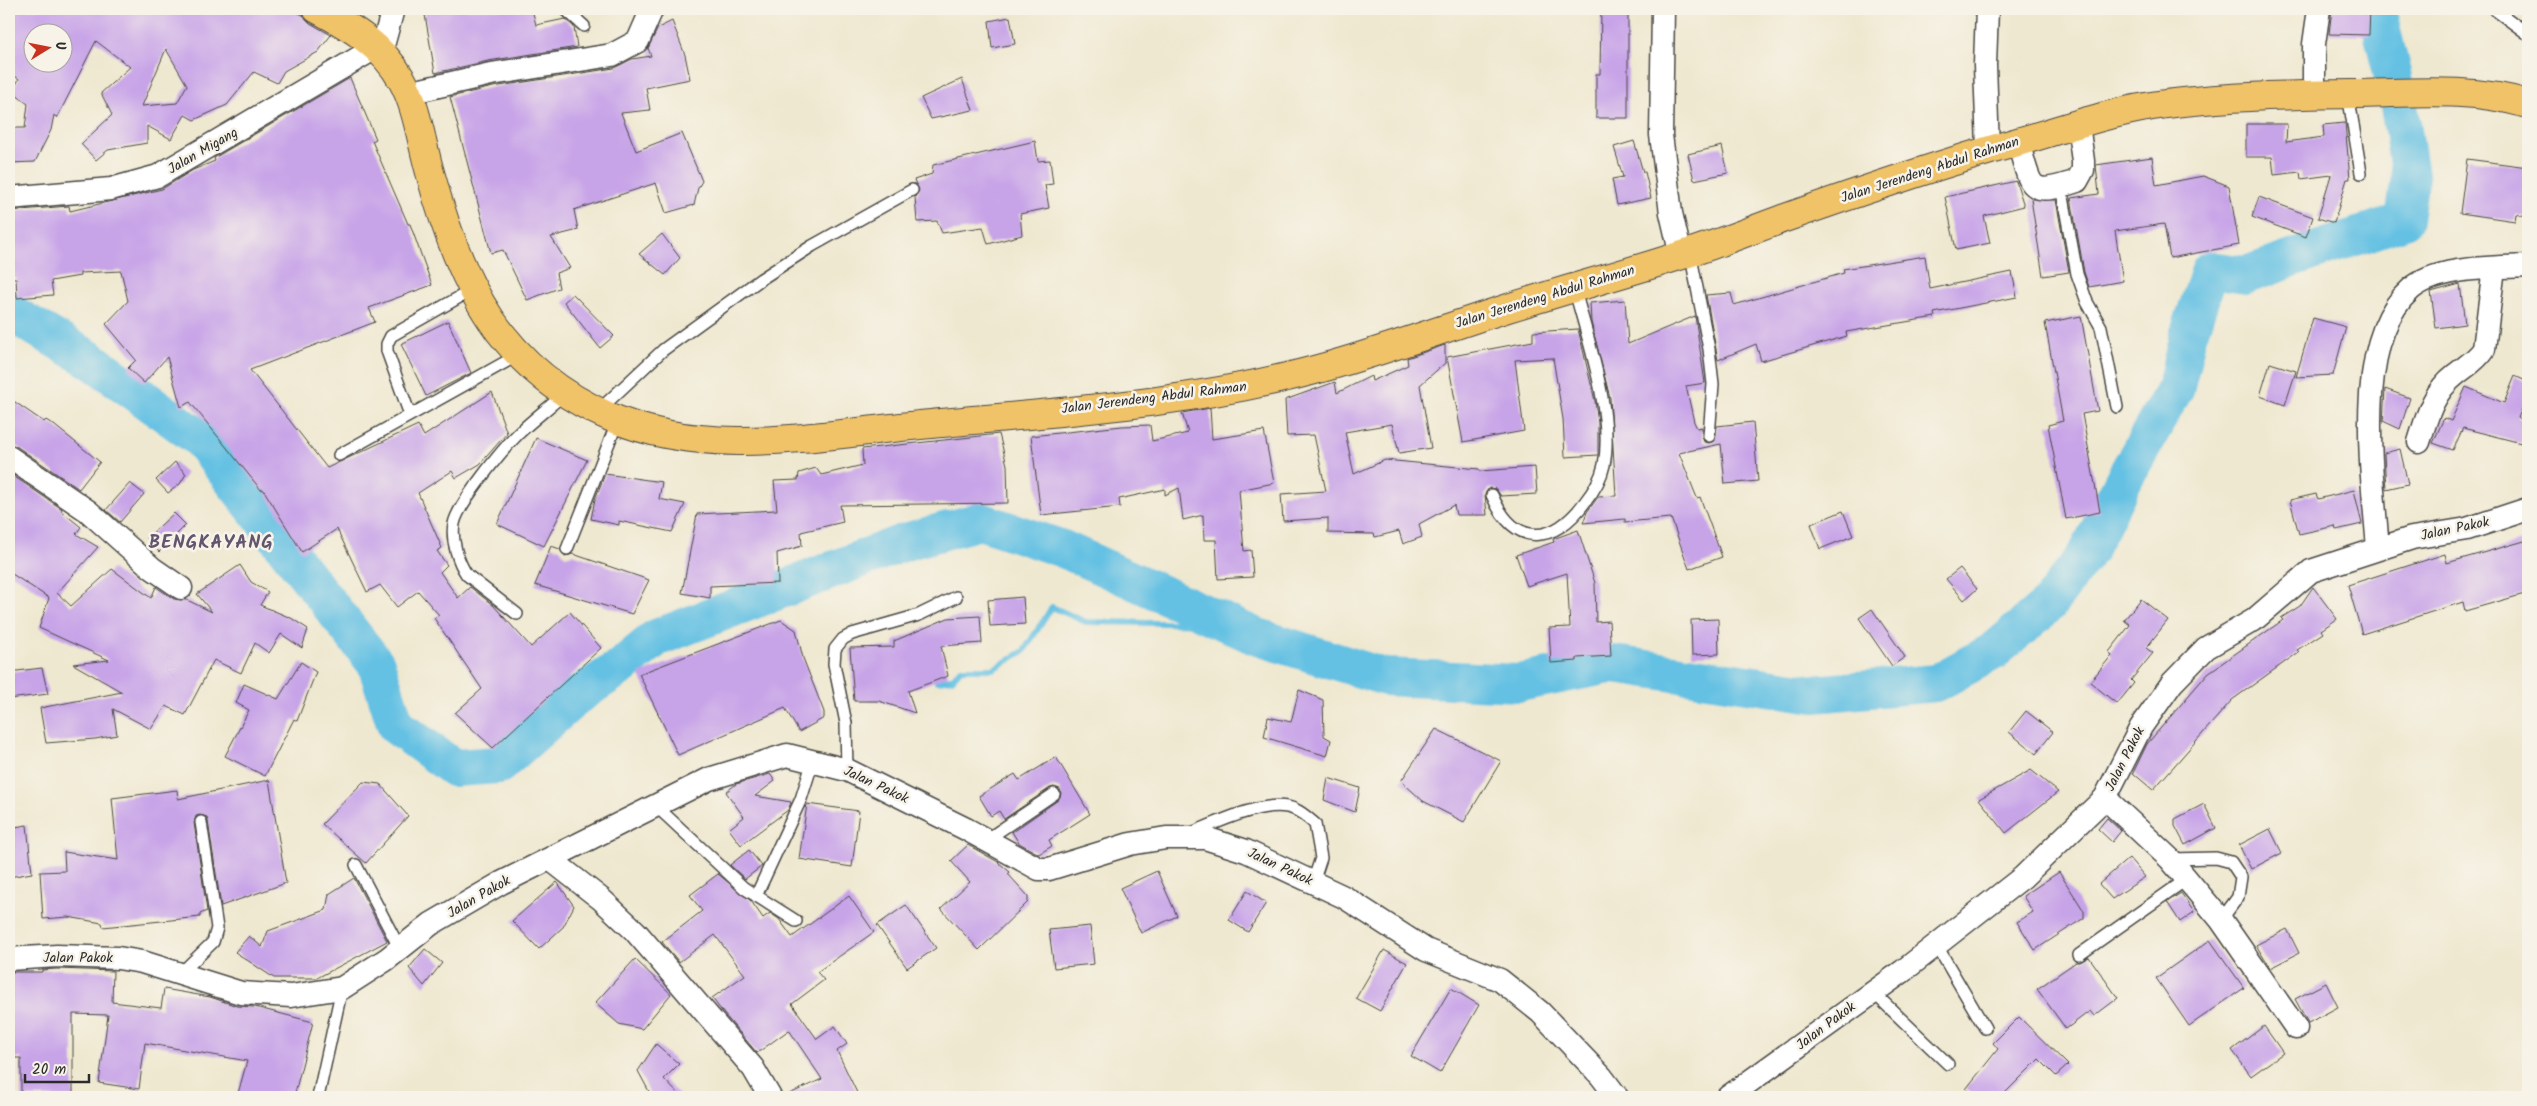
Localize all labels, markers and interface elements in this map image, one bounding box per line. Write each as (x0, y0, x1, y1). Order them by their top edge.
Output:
north arrow (22, 22, 72, 72)
text: U (48, 40, 71, 53)
street label: Jalan Migang (164, 122, 242, 180)
street label: Jalan Jerendeng Abdul Rahman (1838, 131, 2022, 209)
street label: Jalan Jerendeng Abdul Rahman (1453, 259, 1637, 335)
street label: Jalan Jerendeng Abdul Rahman (1060, 376, 1248, 420)
street label: Jalan Pakok (2419, 511, 2492, 547)
district label: BENGKAYANG (148, 528, 274, 558)
street label: Jalan Pakok (2099, 723, 2151, 795)
street label: Jalan Pakok (840, 760, 913, 810)
street label: Jalan Pakok (1244, 842, 1317, 892)
street label: Jalan Pakok (443, 870, 515, 924)
street label: Jalan Pakok (43, 947, 113, 969)
street label: Jalan Pakok (1791, 996, 1861, 1056)
scale bar (25, 1051, 89, 1083)
text: 20 m (32, 1058, 66, 1082)

